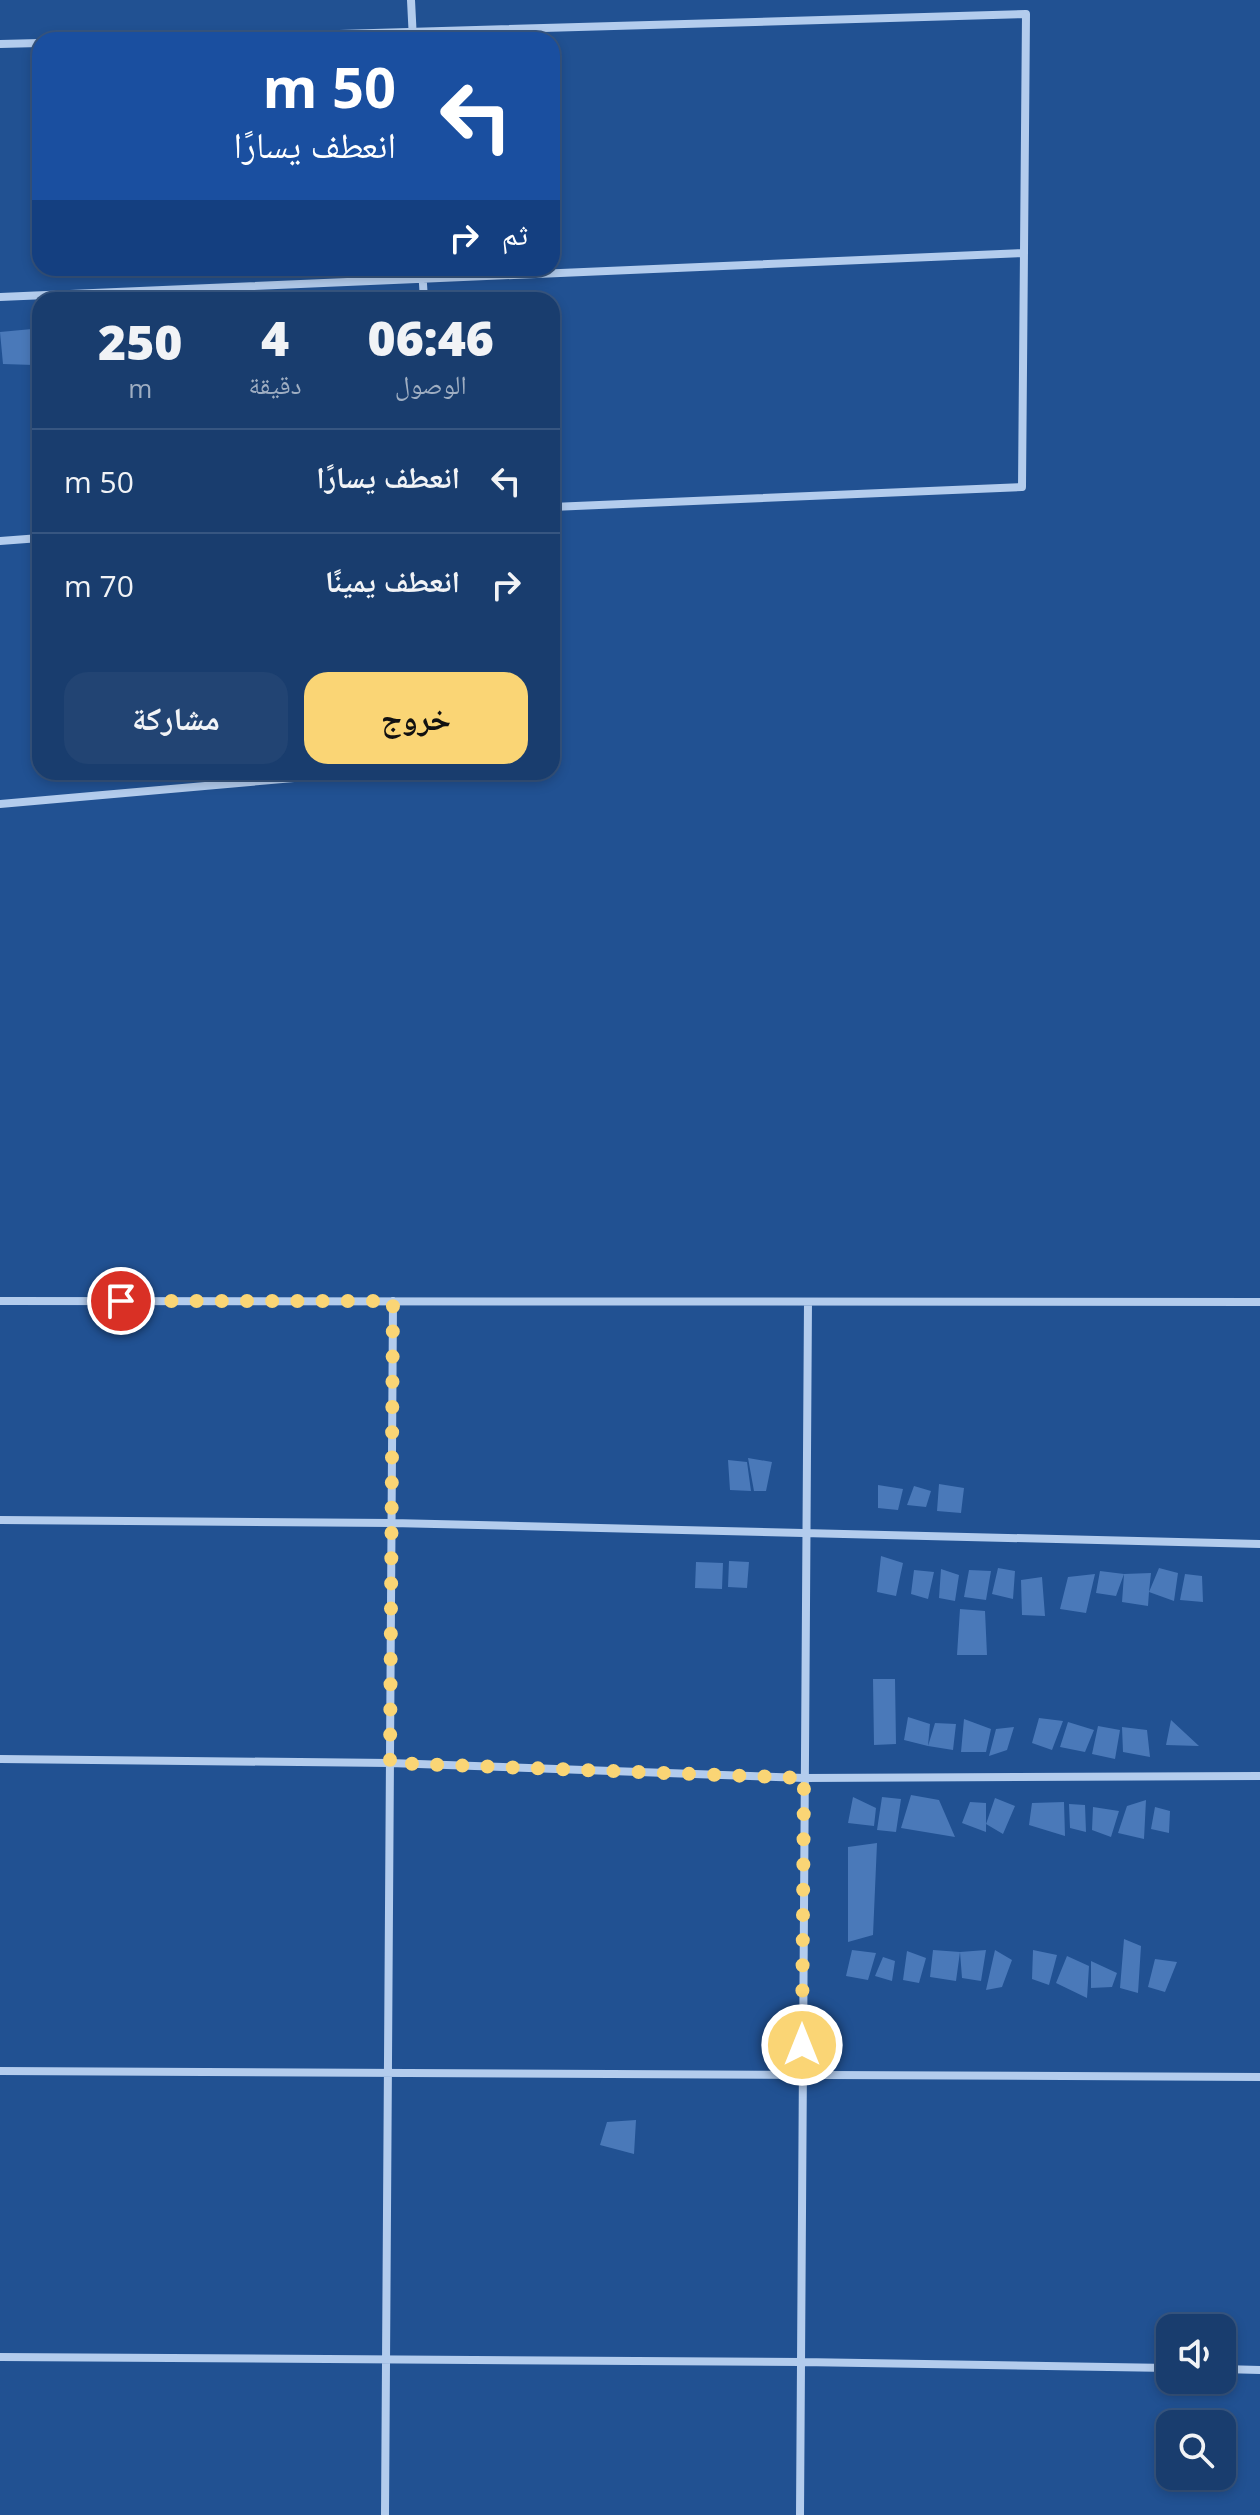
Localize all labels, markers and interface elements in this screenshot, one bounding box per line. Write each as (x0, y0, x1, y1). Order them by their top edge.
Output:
text: 50 m (262, 48, 396, 124)
icon: left (424, 64, 528, 168)
text: انعطف يسارًا (233, 120, 396, 169)
text: ثم (502, 213, 528, 254)
icon: right (442, 216, 486, 260)
text: 4 (261, 305, 289, 370)
text: 06:46 (368, 305, 494, 370)
text: 250 (98, 309, 182, 374)
text: دقيقة (249, 366, 301, 402)
text: الوصول (395, 366, 467, 402)
text: m (128, 370, 152, 406)
text: انعطف يسارًا (316, 456, 460, 497)
icon: left (484, 459, 528, 503)
text: 50 m (64, 461, 134, 502)
text: انعطف يمينًا (325, 560, 460, 601)
icon: right (484, 563, 528, 607)
text: 70 m (64, 565, 134, 606)
button: مشاركة (64, 672, 288, 764)
button: خروج (304, 672, 528, 764)
pin (87, 1267, 155, 1335)
icon: arrive (99, 1279, 143, 1323)
position arrow (760, 2003, 844, 2087)
map controls (1156, 2314, 1236, 2490)
button: sound (1156, 2314, 1236, 2394)
button: search (1156, 2410, 1236, 2490)

